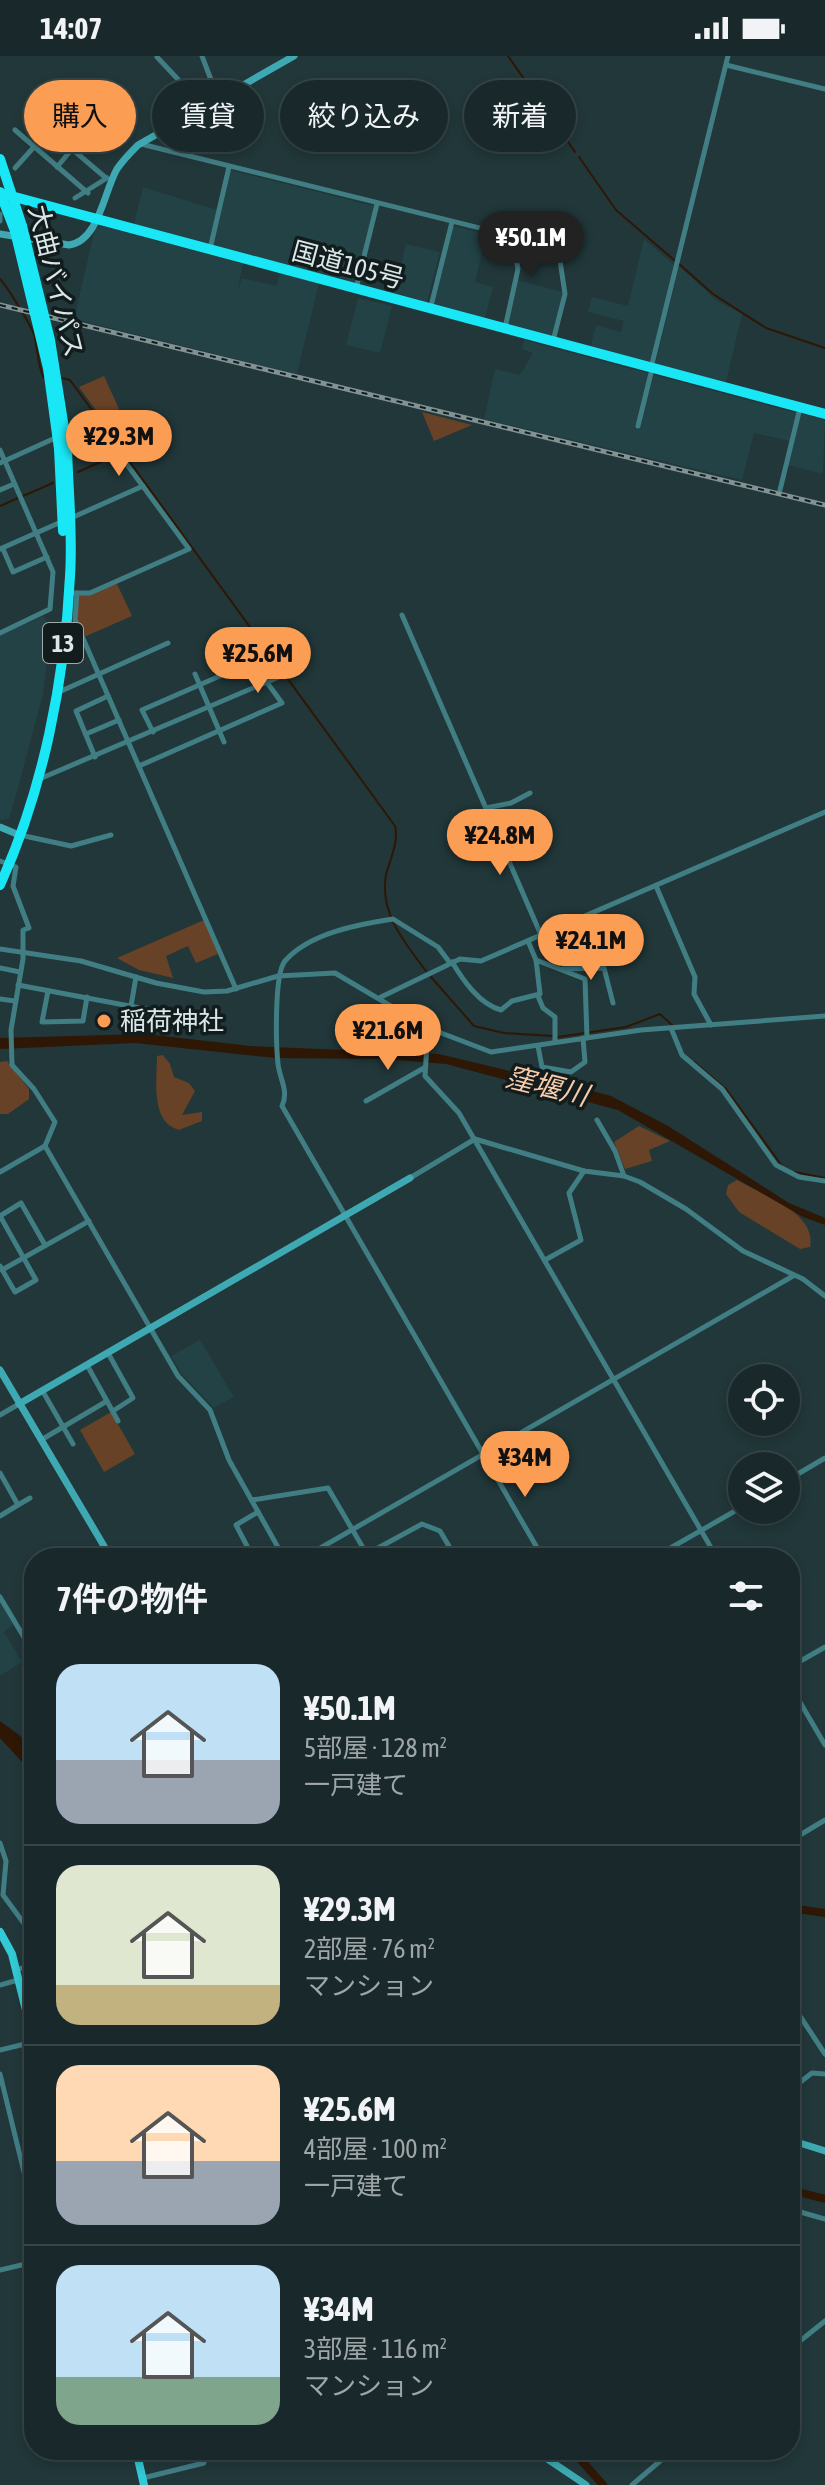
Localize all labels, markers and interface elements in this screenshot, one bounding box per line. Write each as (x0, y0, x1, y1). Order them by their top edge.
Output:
text: 14:07 (40, 11, 102, 45)
chip: 購入 (24, 80, 136, 152)
chip: 賃貸 (152, 80, 264, 152)
chip: 絞り込み (280, 80, 448, 152)
chip: 新着 (464, 80, 576, 152)
street label: 大曲バイパス (23, 202, 89, 360)
pin: ¥50.1M (466, 211, 596, 279)
text: ¥50.1M (496, 222, 566, 252)
street label: 国道105号 (289, 236, 407, 294)
pin: ¥29.3M (54, 410, 184, 478)
text: ¥29.3M (84, 421, 154, 451)
road number: 13 (43, 623, 83, 663)
pin: ¥25.6M (193, 627, 323, 695)
text: ¥25.6M (223, 638, 293, 668)
pin: ¥24.8M (435, 809, 565, 877)
text: ¥24.8M (465, 820, 535, 850)
pin: ¥24.1M (526, 914, 656, 982)
text: ¥24.1M (556, 925, 626, 955)
pin: ¥21.6M (323, 1004, 453, 1072)
place label: 稲荷神社 (120, 1006, 224, 1036)
marker: 稲荷神社 (95, 1012, 113, 1030)
text: ¥21.6M (353, 1015, 423, 1045)
water label: 窪堰川 (502, 1060, 595, 1112)
map controls (728, 1364, 800, 1524)
button: locate (728, 1364, 800, 1436)
pin: ¥34M (478, 1431, 572, 1499)
text: ¥34M (498, 1442, 552, 1472)
button: layers (728, 1452, 800, 1524)
icon: filters (724, 1574, 768, 1618)
text: 7件の物件 (56, 1579, 208, 1618)
text: ¥50.1M (304, 1688, 396, 1727)
icon: home (120, 1696, 216, 1792)
text: 5部屋 · 128 m² (304, 1733, 447, 1763)
text: 一戸建て (304, 1770, 408, 1800)
text: ¥29.3M (304, 1889, 396, 1928)
icon: home (120, 1897, 216, 1993)
text: 2部屋 · 76 m² (304, 1934, 435, 1964)
text: マンション (304, 1971, 434, 2001)
text: ¥25.6M (304, 2089, 396, 2128)
icon: home (120, 2097, 216, 2193)
text: 4部屋 · 100 m² (304, 2134, 447, 2164)
text: 一戸建て (304, 2171, 408, 2201)
text: ¥34M (304, 2289, 374, 2328)
icon: home (120, 2297, 216, 2393)
text: 3部屋 · 116 m² (304, 2334, 447, 2364)
text: マンション (304, 2371, 434, 2401)

